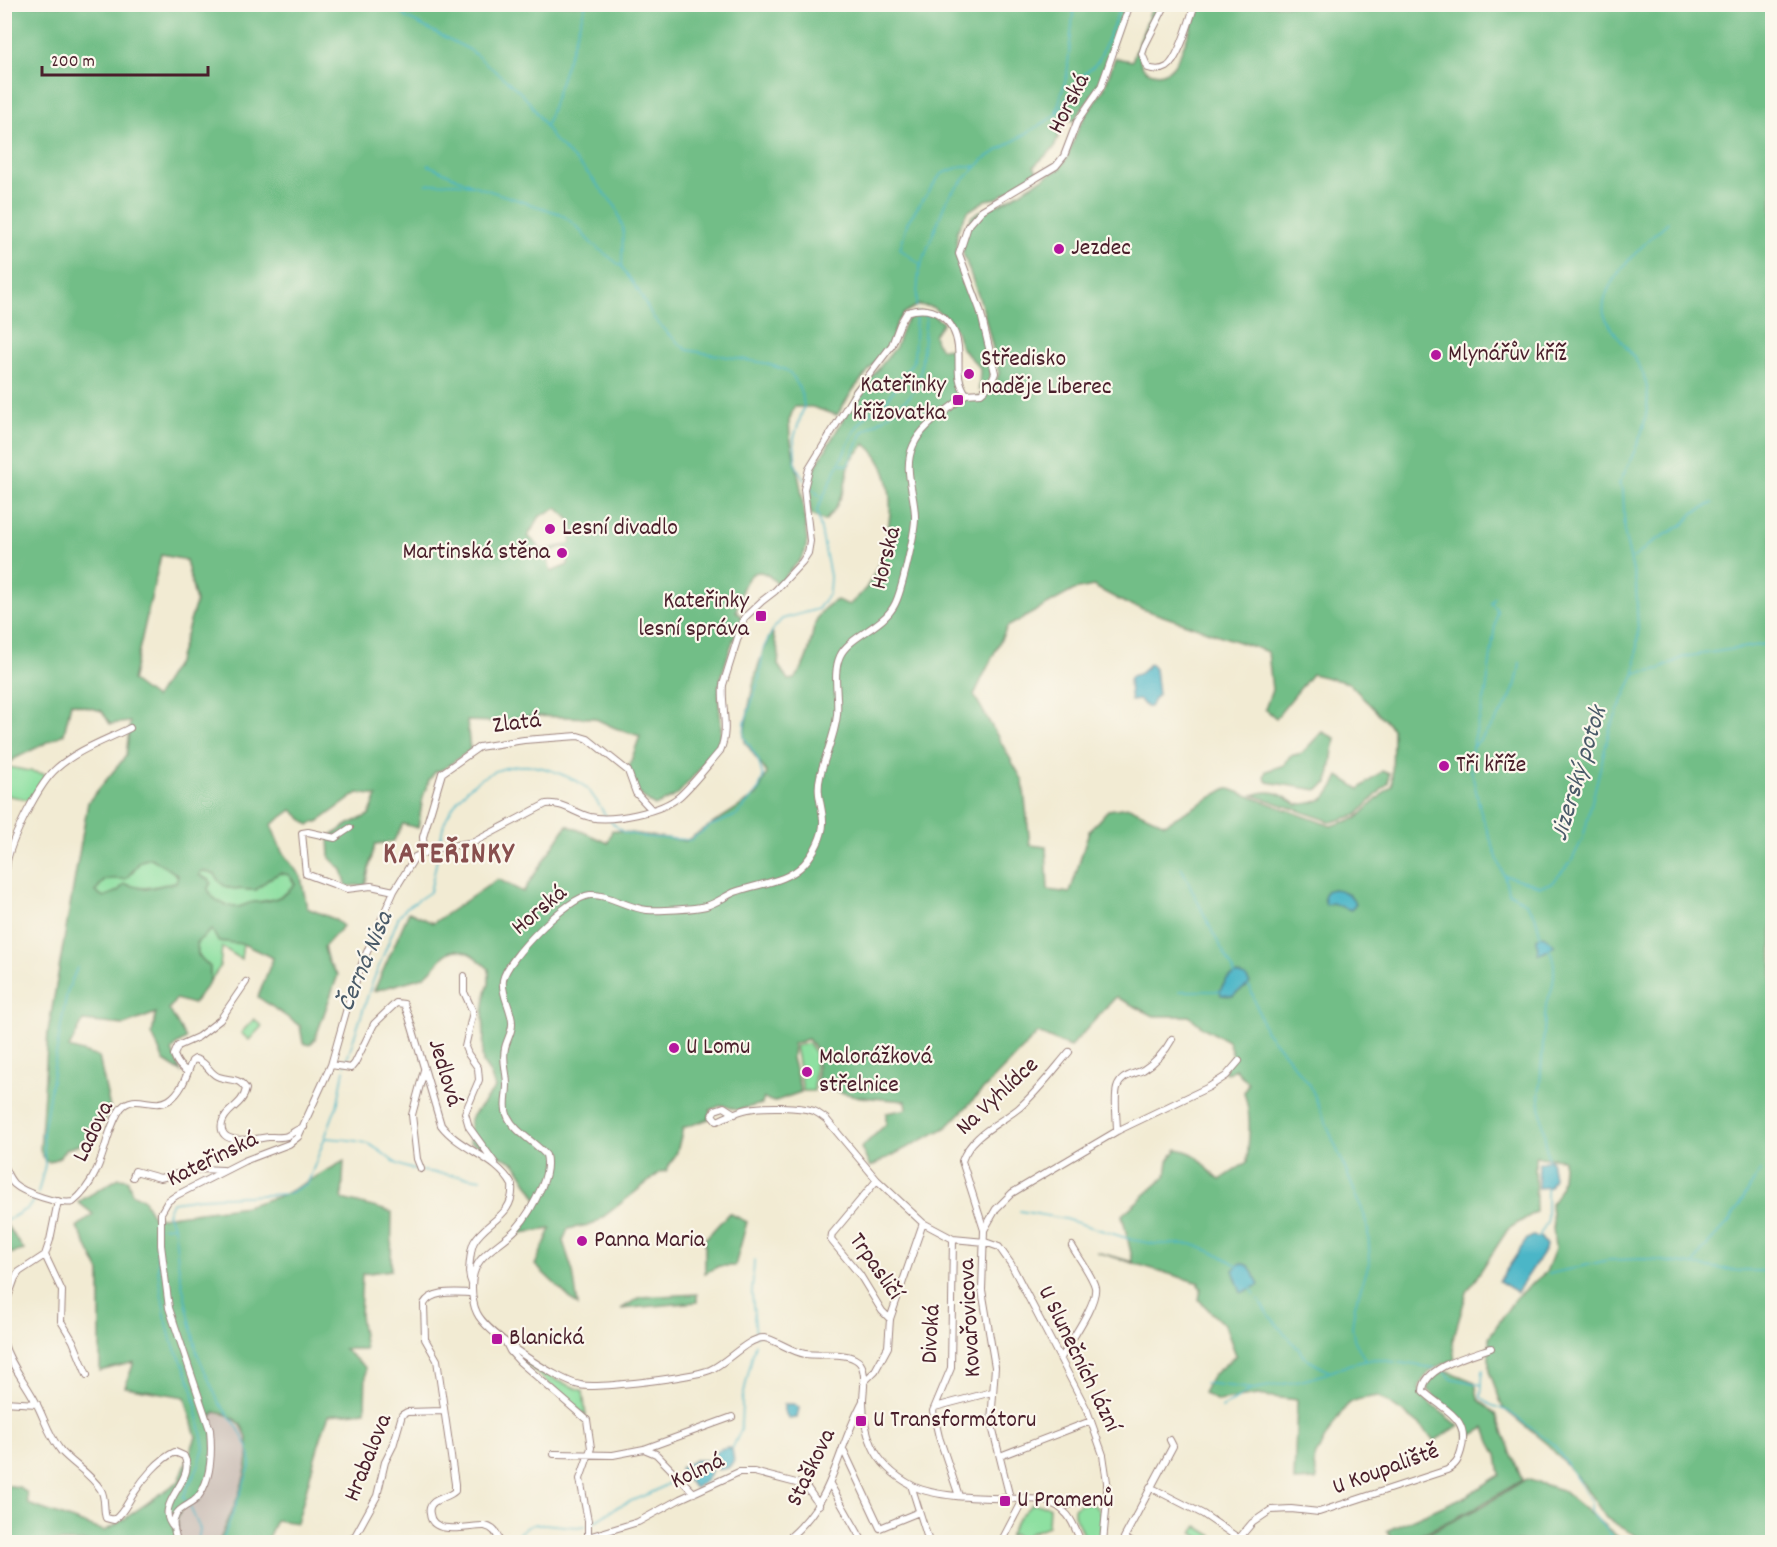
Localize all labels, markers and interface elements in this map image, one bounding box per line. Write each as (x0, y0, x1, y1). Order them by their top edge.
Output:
scale bar (42, 39, 208, 77)
text: 200 m (51, 50, 95, 75)
street label: Horská (1040, 68, 1100, 140)
place label: Jezdec (1071, 232, 1131, 266)
marker: Jezdec (1052, 242, 1066, 256)
place label: Mlynářův kříž (1448, 338, 1567, 372)
place label: Středisko naděje Liberec (981, 343, 1112, 405)
marker: Mlynářův kříž (1429, 348, 1443, 362)
marker: Středisko naděje Liberec (962, 367, 976, 381)
place label: Kateřinky křižovatka (853, 369, 947, 431)
marker: Kateřinky křižovatka (951, 393, 965, 407)
place label: Lesní divadlo (562, 512, 678, 546)
marker: Lesní divadlo (543, 522, 557, 536)
street label: Horská (863, 523, 911, 593)
place label: Martinská stěna (402, 536, 551, 570)
marker: Martinská stěna (555, 546, 569, 560)
place label: Kateřinky lesní správa (638, 585, 750, 647)
marker: Kateřinky lesní správa (754, 609, 768, 623)
water label: Jizerský potok (1542, 700, 1619, 846)
street label: Zlatá (491, 704, 543, 744)
place label: Tři kříže (1456, 749, 1526, 783)
marker: Tři kříže (1437, 759, 1451, 773)
district label: KATEŘINKY (383, 835, 516, 878)
street label: Horská (505, 877, 575, 945)
water label: Černá Nisa (328, 905, 404, 1018)
place label: U Lomu (686, 1031, 750, 1065)
street label: Jedlová (418, 1035, 470, 1111)
marker: U Lomu (667, 1041, 681, 1055)
place label: Malorážková střelnice (819, 1041, 932, 1103)
street label: Na Vyhlídce (949, 1050, 1047, 1144)
marker: Malorážková střelnice (800, 1065, 814, 1079)
street label: Ladova (65, 1095, 124, 1168)
street label: Kateřinská (162, 1123, 265, 1197)
place label: Panna Maria (594, 1224, 706, 1258)
street label: Trpasličí (840, 1226, 911, 1309)
marker: Panna Maria (575, 1234, 589, 1248)
street label: Kovařovicova (951, 1257, 991, 1378)
street label: U Slunečních lázní (1028, 1280, 1129, 1439)
street label: Divoká (913, 1303, 951, 1364)
place label: Blanická (509, 1322, 584, 1356)
marker: Blanická (490, 1332, 504, 1346)
place label: U Transformátoru (873, 1404, 1036, 1438)
street label: Hrabalova (336, 1408, 402, 1507)
marker: U Transformátoru (854, 1414, 868, 1428)
street label: Staškova (779, 1423, 846, 1513)
street label: U Koupaliště (1328, 1435, 1444, 1505)
street label: Kolmá (665, 1445, 731, 1499)
place label: U Pramenů (1017, 1484, 1114, 1518)
marker: U Pramenů (998, 1494, 1012, 1508)

